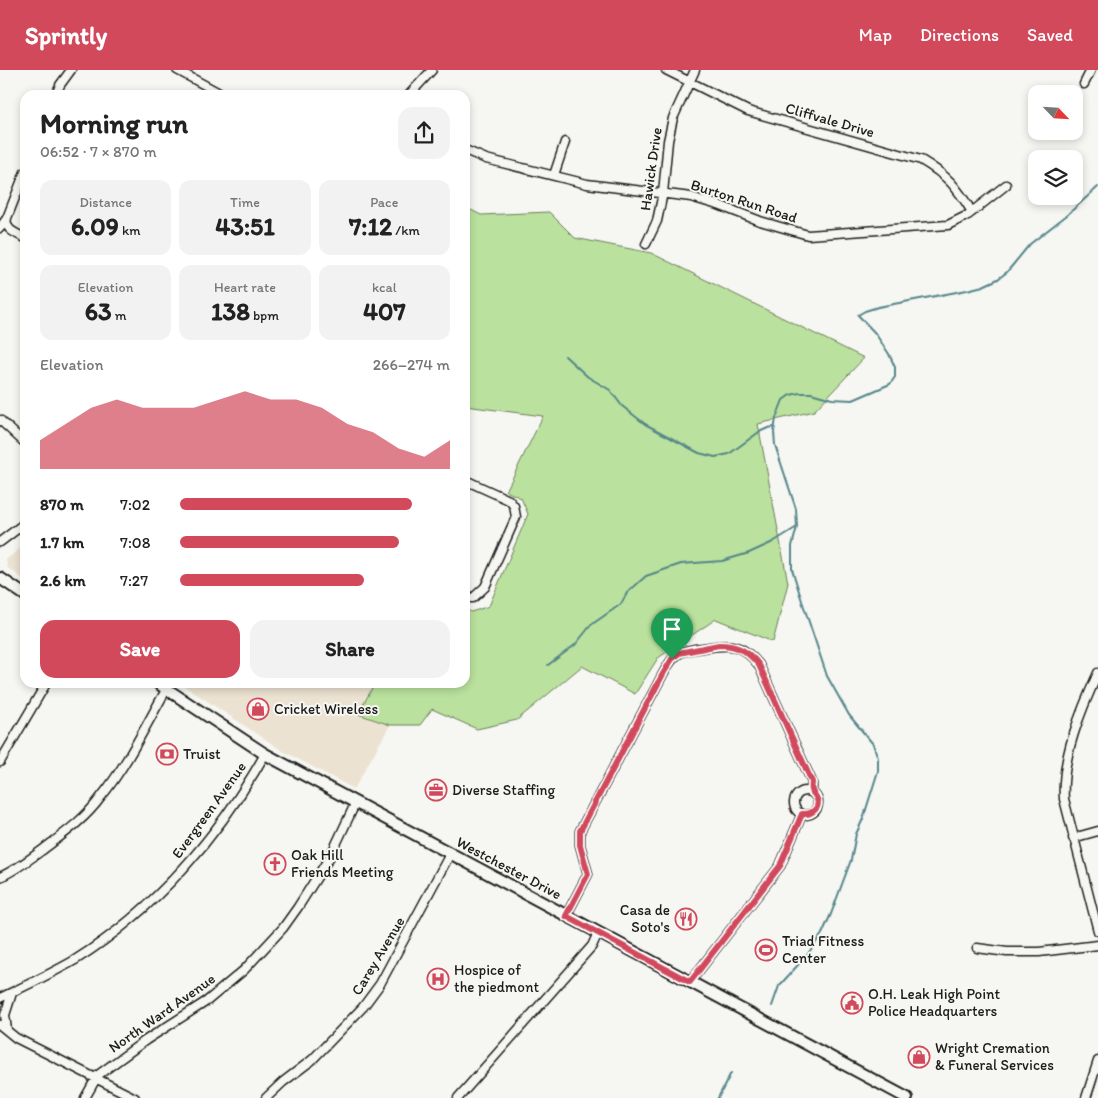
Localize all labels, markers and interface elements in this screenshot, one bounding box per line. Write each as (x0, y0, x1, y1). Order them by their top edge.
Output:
text: Sprintly (25, 21, 107, 50)
text: Map (859, 24, 892, 46)
text: Directions (920, 24, 999, 46)
text: Saved (1027, 24, 1073, 46)
north arrow (1028, 85, 1082, 140)
map controls (1028, 85, 1083, 205)
street label: Cliffvale Drive (783, 99, 877, 141)
text: Morning run (40, 106, 188, 140)
button: share (398, 107, 450, 159)
street label: Hawick Drive (636, 126, 666, 212)
text: 06:52 · 7 × 870 m (40, 142, 157, 161)
button: layers (1028, 150, 1083, 205)
street label: Burton Run Road (689, 175, 799, 227)
text: Distance (79, 194, 132, 211)
text: Time (230, 194, 260, 211)
text: Pace (370, 194, 398, 211)
text: 6.09 (71, 211, 119, 241)
text: 43:51 (215, 211, 275, 241)
text: 7:12 (349, 211, 392, 241)
text: km (119, 222, 140, 239)
text: /km (392, 222, 420, 239)
text: Elevation (78, 279, 133, 296)
text: Heart rate (214, 279, 276, 296)
text: kcal (372, 279, 397, 296)
text: 63 (85, 296, 112, 326)
text: 138 (211, 296, 250, 326)
text: 407 (363, 296, 406, 326)
text: m (112, 307, 127, 324)
text: bpm (250, 307, 279, 324)
text: Elevation (40, 355, 104, 374)
text: 266–274 m (373, 355, 450, 374)
text: 870 m (40, 495, 84, 514)
text: 7:02 (120, 495, 150, 514)
text: 1.7 km (40, 533, 84, 552)
text: 7:08 (120, 533, 150, 552)
text: 2.6 km (40, 571, 86, 590)
text: 7:27 (120, 571, 148, 590)
pin (651, 608, 693, 659)
icon: arrive (658, 615, 686, 643)
button: Save (40, 620, 240, 678)
button: Share (250, 620, 450, 678)
shop icon: Cricket Wireless (246, 697, 270, 721)
place label: Cricket Wireless (274, 700, 379, 718)
bank icon: Truist (155, 742, 179, 766)
place label: Truist (183, 745, 221, 763)
street label: Evergreen Avenue (168, 758, 250, 862)
office icon: Diverse Staffing (424, 778, 448, 802)
place label: Diverse Staffing (452, 781, 555, 799)
street label: Westchester Drive (453, 833, 565, 903)
place label: Oak Hill Friends Meeting (291, 846, 394, 881)
church icon: Oak Hill Friends Meeting (263, 852, 287, 876)
place label: Casa de Soto's (620, 901, 670, 936)
restaurant icon: Casa de Soto's (674, 907, 698, 931)
street label: Carey Avenue (347, 913, 409, 999)
place label: Triad Fitness Center (782, 932, 864, 967)
sports icon: Triad Fitness Center (754, 938, 778, 962)
place label: Hospice of the piedmont (454, 961, 539, 996)
hospital icon: Hospice of the piedmont (426, 967, 450, 991)
street label: North Ward Avenue (105, 970, 219, 1056)
place label: O.H. Leak High Point Police Headquarters (868, 985, 1001, 1020)
public building icon: O.H. Leak High Point Police Headquarters (840, 991, 864, 1015)
place label: Wright Cremation & Funeral Services (935, 1039, 1054, 1074)
shop icon: Wright Cremation & Funeral Services (907, 1045, 931, 1069)

